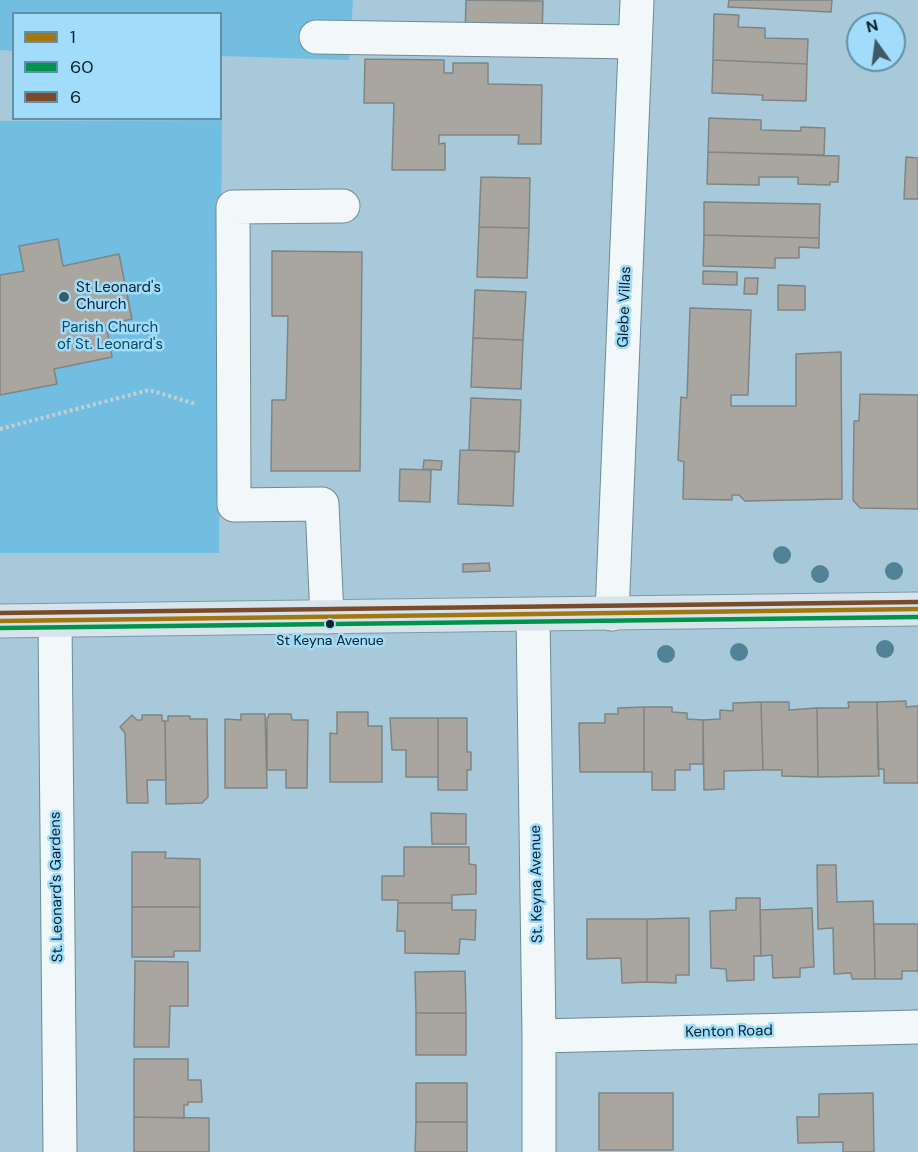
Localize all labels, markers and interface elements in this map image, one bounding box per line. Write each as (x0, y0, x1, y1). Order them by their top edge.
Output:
legend (12, 12, 222, 120)
north arrow (846, 12, 906, 72)
text: N (864, 14, 880, 38)
text: 1 (70, 25, 76, 49)
text: 60 (70, 55, 94, 79)
text: 6 (70, 85, 81, 109)
street label: Glebe Villas (615, 266, 635, 348)
place label: St Leonard's Church (76, 279, 161, 314)
marker: St Leonard's Church (57, 290, 71, 304)
park label: Parish Church of St. Leonard's (57, 319, 163, 354)
marker: St Keyna Avenue (324, 618, 336, 630)
place label: St Keyna Avenue (276, 633, 384, 649)
street label: St. Leonard's Gardens (47, 811, 67, 963)
street label: St. Keyna Avenue (527, 825, 547, 943)
street label: Kenton Road (685, 1022, 773, 1042)

